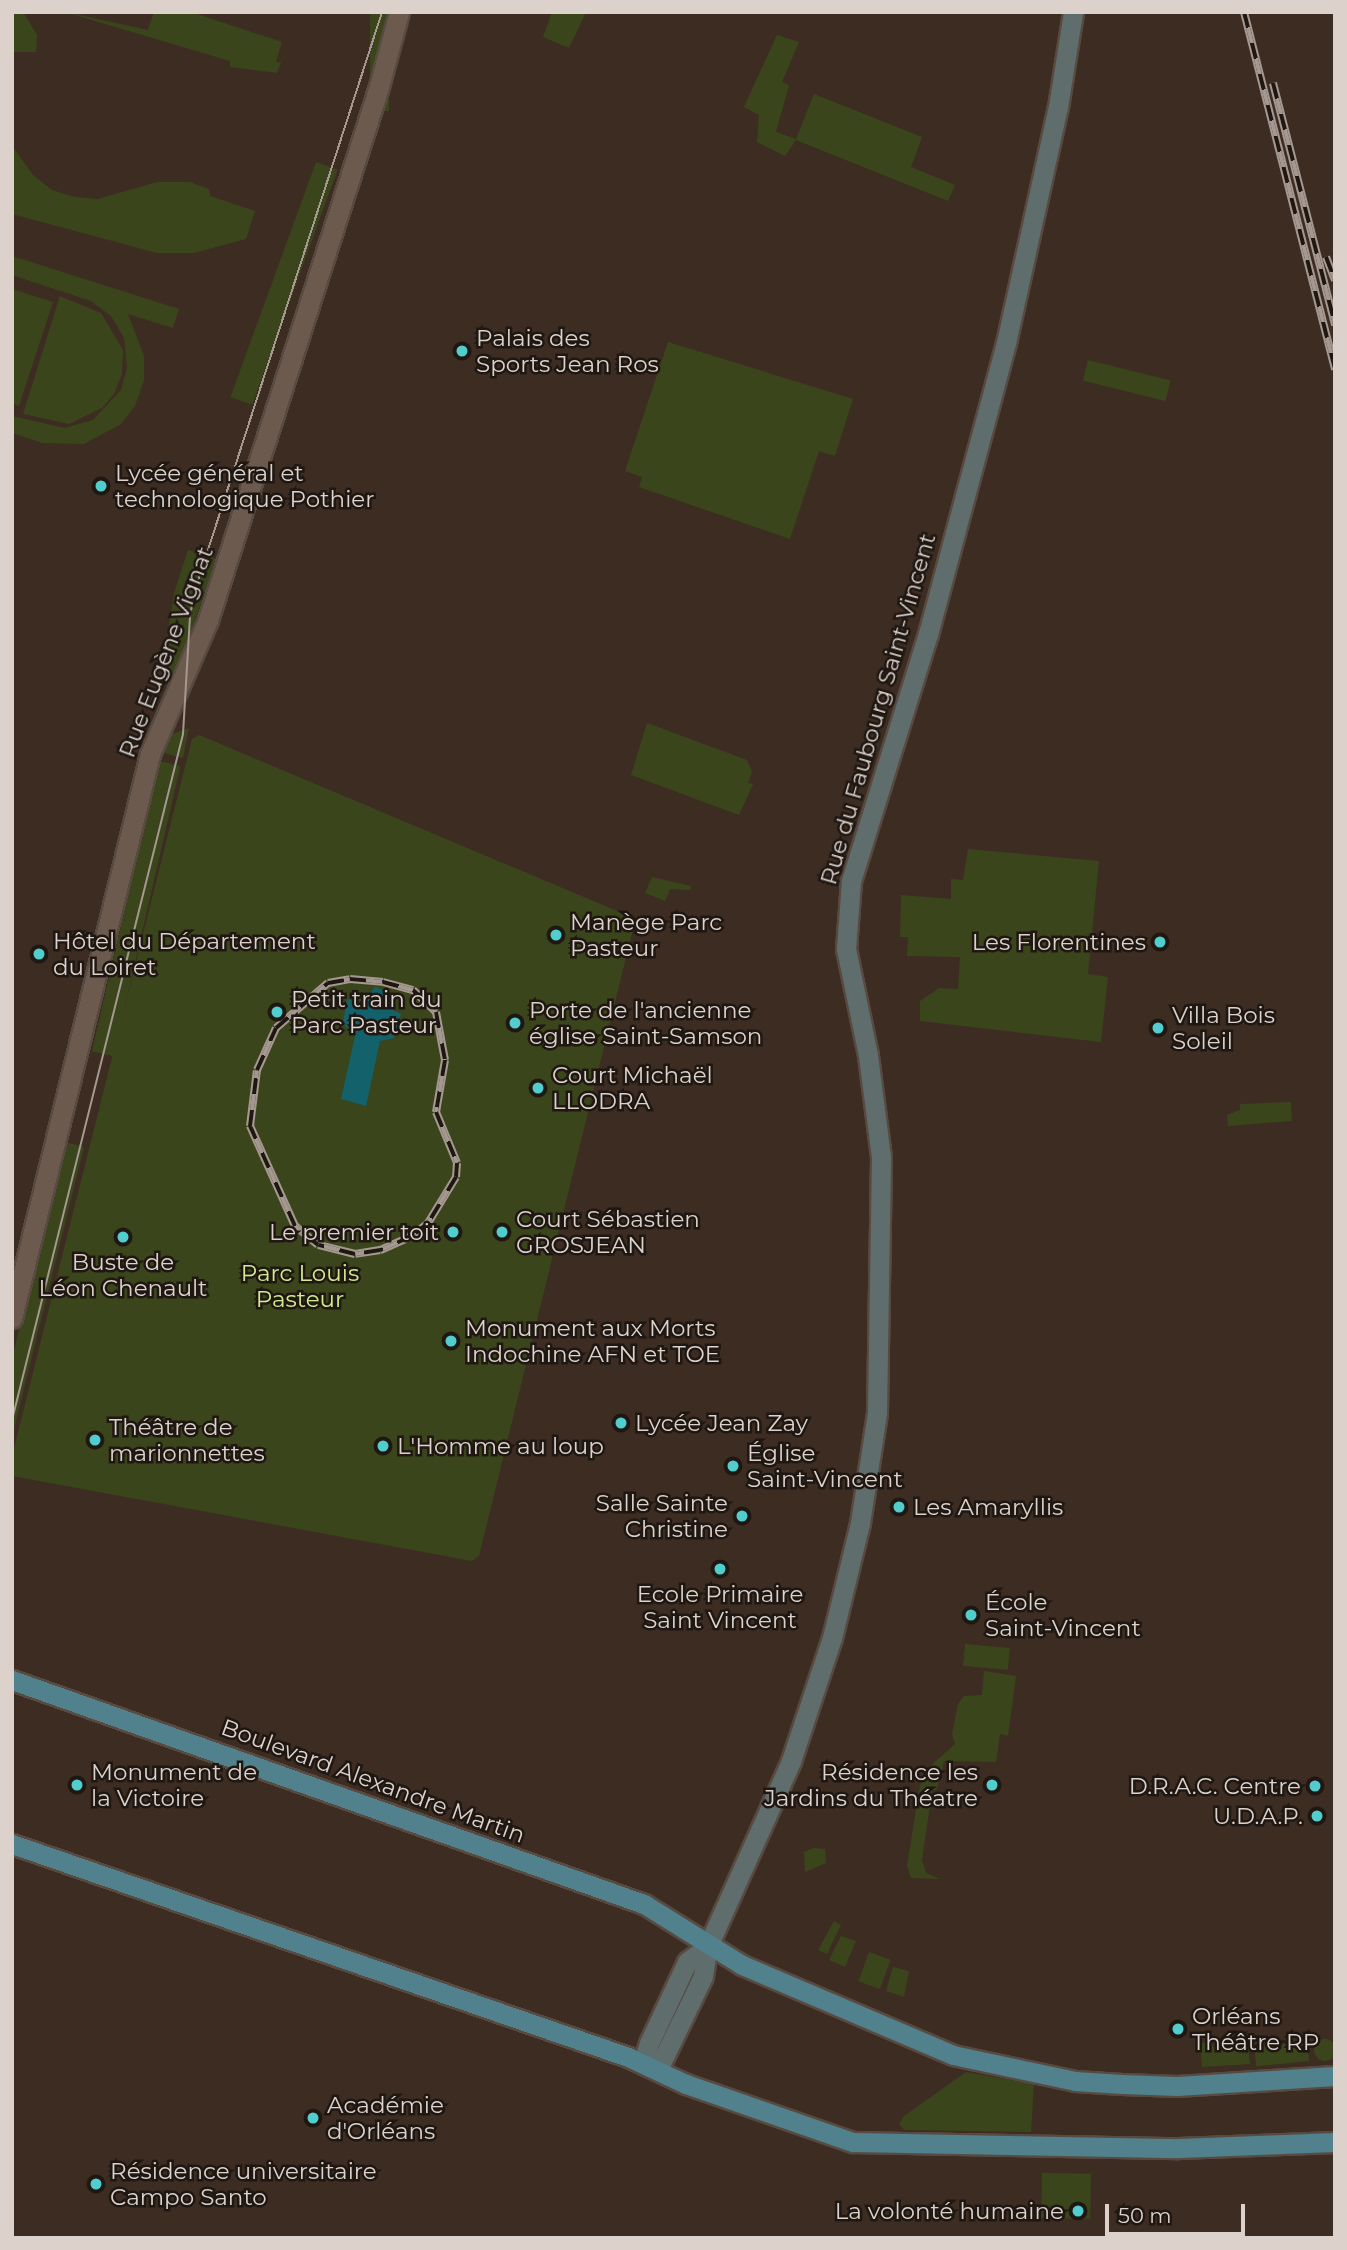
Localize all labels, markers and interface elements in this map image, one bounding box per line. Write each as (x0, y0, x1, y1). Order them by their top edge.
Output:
place label: Palais des Sports Jean Ros (476, 324, 659, 378)
marker: Palais des Sports Jean Ros (454, 343, 470, 359)
place label: Lycée général et technologique Pothier (115, 459, 374, 513)
marker: Lycée général et technologique Pothier (93, 478, 109, 494)
street label: Rue du Faubourg Saint-Vincent (815, 530, 941, 888)
street label: Rue Eugène Vignat (113, 543, 219, 761)
place label: Manège Parc Pasteur (570, 908, 722, 962)
place label: Hôtel du Département du Loiret (53, 927, 316, 981)
marker: Manège Parc Pasteur (548, 927, 564, 943)
place label: Les Florentines (972, 928, 1146, 956)
marker: Les Florentines (1152, 934, 1168, 950)
marker: Hôtel du Département du Loiret (31, 946, 47, 962)
place label: Petit train du Parc Pasteur (291, 985, 442, 1039)
place label: Porte de l'ancienne église Saint-Samson (529, 996, 762, 1050)
place label: Villa Bois Soleil (1172, 1001, 1275, 1055)
marker: Petit train du Parc Pasteur (269, 1004, 285, 1020)
marker: Porte de l'ancienne église Saint-Samson (507, 1015, 523, 1031)
marker: Villa Bois Soleil (1150, 1020, 1166, 1036)
place label: Court Michaël LLODRA (552, 1061, 713, 1115)
marker: Court Michaël LLODRA (530, 1080, 546, 1096)
place label: Court Sébastien GROSJEAN (516, 1205, 700, 1259)
place label: Le premier toit (269, 1218, 439, 1246)
marker: Le premier toit (445, 1224, 461, 1240)
marker: Court Sébastien GROSJEAN (494, 1224, 510, 1240)
marker: Buste de Léon Chenault (115, 1229, 131, 1245)
place label: Buste de Léon Chenault (39, 1248, 207, 1302)
park label: Parc Louis Pasteur (241, 1259, 359, 1313)
place label: Monument aux Morts Indochine AFN et TOE (465, 1314, 720, 1368)
marker: Monument aux Morts Indochine AFN et TOE (443, 1333, 459, 1349)
place label: Lycée Jean Zay (635, 1409, 808, 1437)
place label: Théâtre de marionnettes (109, 1413, 265, 1467)
marker: Lycée Jean Zay (613, 1415, 629, 1431)
marker: Théâtre de marionnettes (87, 1432, 103, 1448)
place label: L'Homme au loup (397, 1432, 604, 1460)
marker: L'Homme au loup (375, 1438, 391, 1454)
place label: Église Saint-Vincent (747, 1439, 903, 1493)
marker: Église Saint-Vincent (725, 1458, 741, 1474)
place label: Salle Sainte Christine (596, 1489, 728, 1543)
place label: Les Amaryllis (913, 1493, 1063, 1521)
marker: Les Amaryllis (891, 1499, 907, 1515)
marker: Salle Sainte Christine (734, 1508, 750, 1524)
marker: Ecole Primaire Saint Vincent (712, 1561, 728, 1577)
place label: Ecole Primaire Saint Vincent (637, 1580, 803, 1634)
place label: École Saint-Vincent (985, 1588, 1141, 1642)
marker: École Saint-Vincent (963, 1607, 979, 1623)
street label: Boulevard Alexandre Martin (217, 1713, 529, 1849)
place label: Monument de la Victoire (91, 1758, 257, 1812)
place label: Résidence les Jardins du Théatre (764, 1758, 978, 1812)
place label: D.R.A.C. Centre (1129, 1772, 1301, 1800)
marker: Monument de la Victoire (69, 1777, 85, 1793)
marker: Résidence les Jardins du Théatre (984, 1777, 1000, 1793)
marker: D.R.A.C. Centre (1307, 1778, 1323, 1794)
place label: U.D.A.P. (1213, 1802, 1303, 1830)
marker: U.D.A.P. (1309, 1808, 1325, 1824)
place label: Orléans Théâtre RP (1192, 2002, 1319, 2056)
marker: Orléans Théâtre RP (1170, 2021, 1186, 2037)
place label: Académie d'Orléans (327, 2091, 444, 2145)
marker: Académie d'Orléans (305, 2110, 321, 2126)
place label: Résidence universitaire Campo Santo (110, 2157, 377, 2211)
marker: Résidence universitaire Campo Santo (88, 2176, 104, 2192)
scale bar (1109, 2190, 1249, 2234)
place label: La volonté humaine (835, 2197, 1064, 2225)
marker: La volonté humaine (1070, 2203, 1086, 2219)
text: 50 m (1118, 2203, 1172, 2228)

